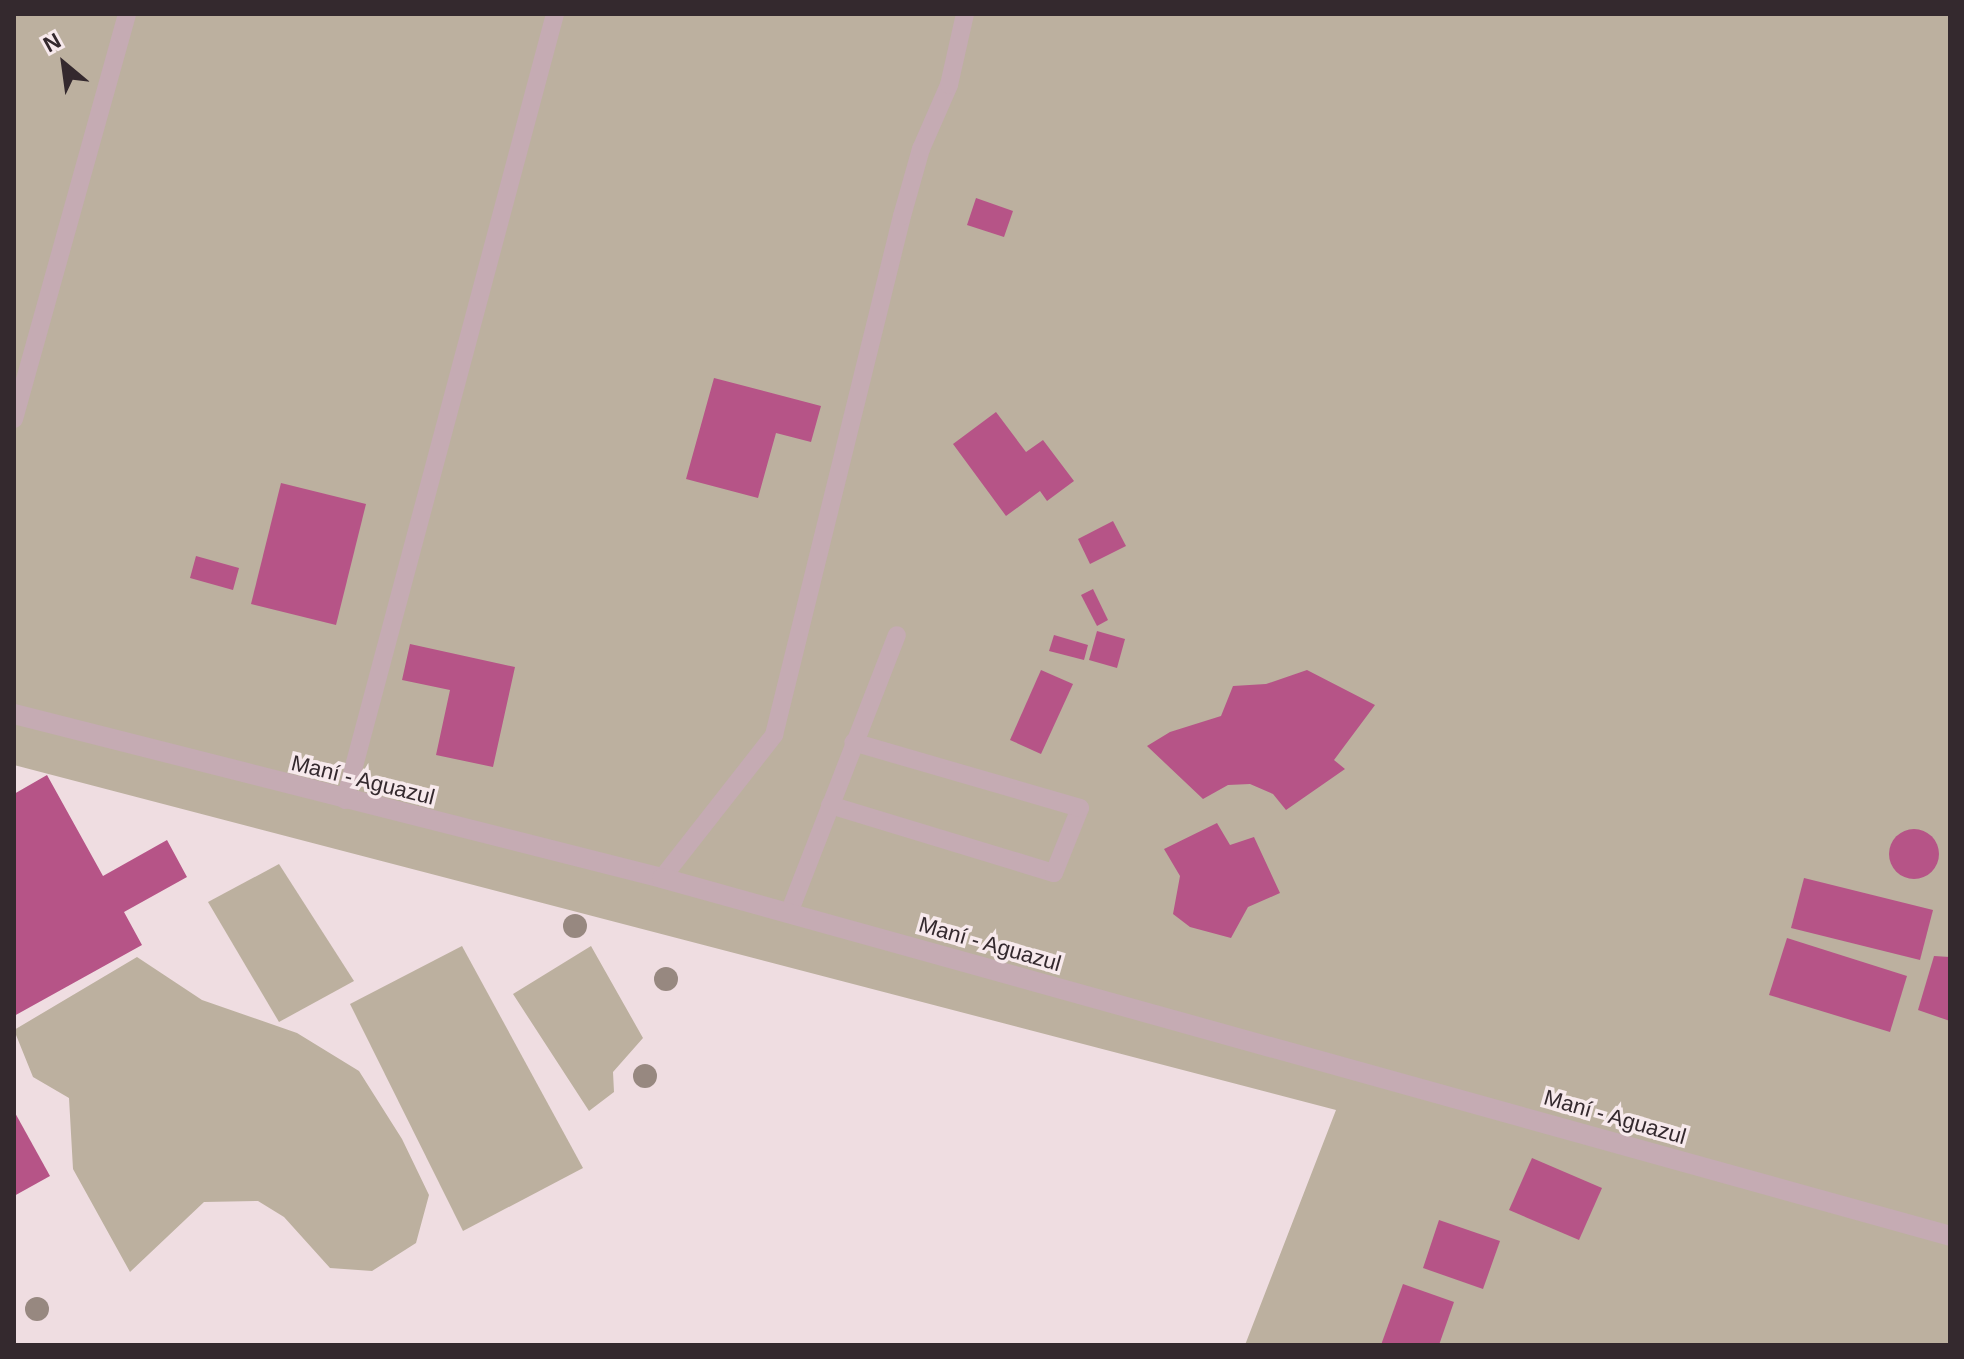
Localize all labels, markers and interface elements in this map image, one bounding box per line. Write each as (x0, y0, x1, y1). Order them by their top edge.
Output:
north arrow (24, 24, 104, 104)
text: N (39, 28, 65, 57)
street label: Maní - Aguazul (288, 749, 438, 811)
street label: Maní - Aguazul (915, 911, 1065, 977)
street label: Maní - Aguazul (1540, 1084, 1690, 1150)

